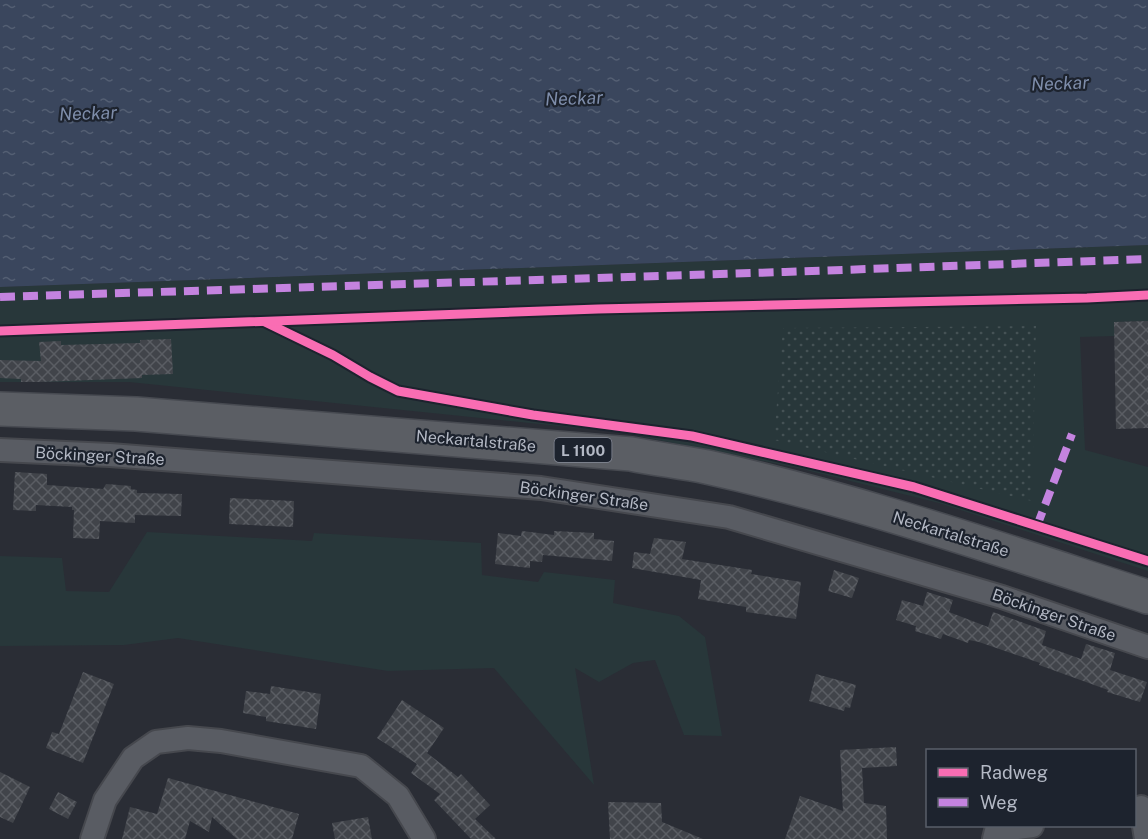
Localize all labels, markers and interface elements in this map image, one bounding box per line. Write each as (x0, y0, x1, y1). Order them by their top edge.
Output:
water label: Neckar (1031, 71, 1090, 95)
water label: Neckar (545, 86, 604, 110)
water label: Neckar (59, 101, 118, 125)
street label: Neckartalstraße (415, 426, 537, 456)
road number: L 1100 (554, 438, 612, 462)
street label: Böckinger Straße (35, 443, 165, 469)
street label: Böckinger Straße (519, 478, 649, 514)
street label: Neckartalstraße (891, 507, 1011, 561)
street label: Böckinger Straße (990, 585, 1118, 645)
legend (926, 749, 1136, 827)
text: Radweg (980, 762, 1048, 783)
text: Weg (980, 792, 1018, 813)

